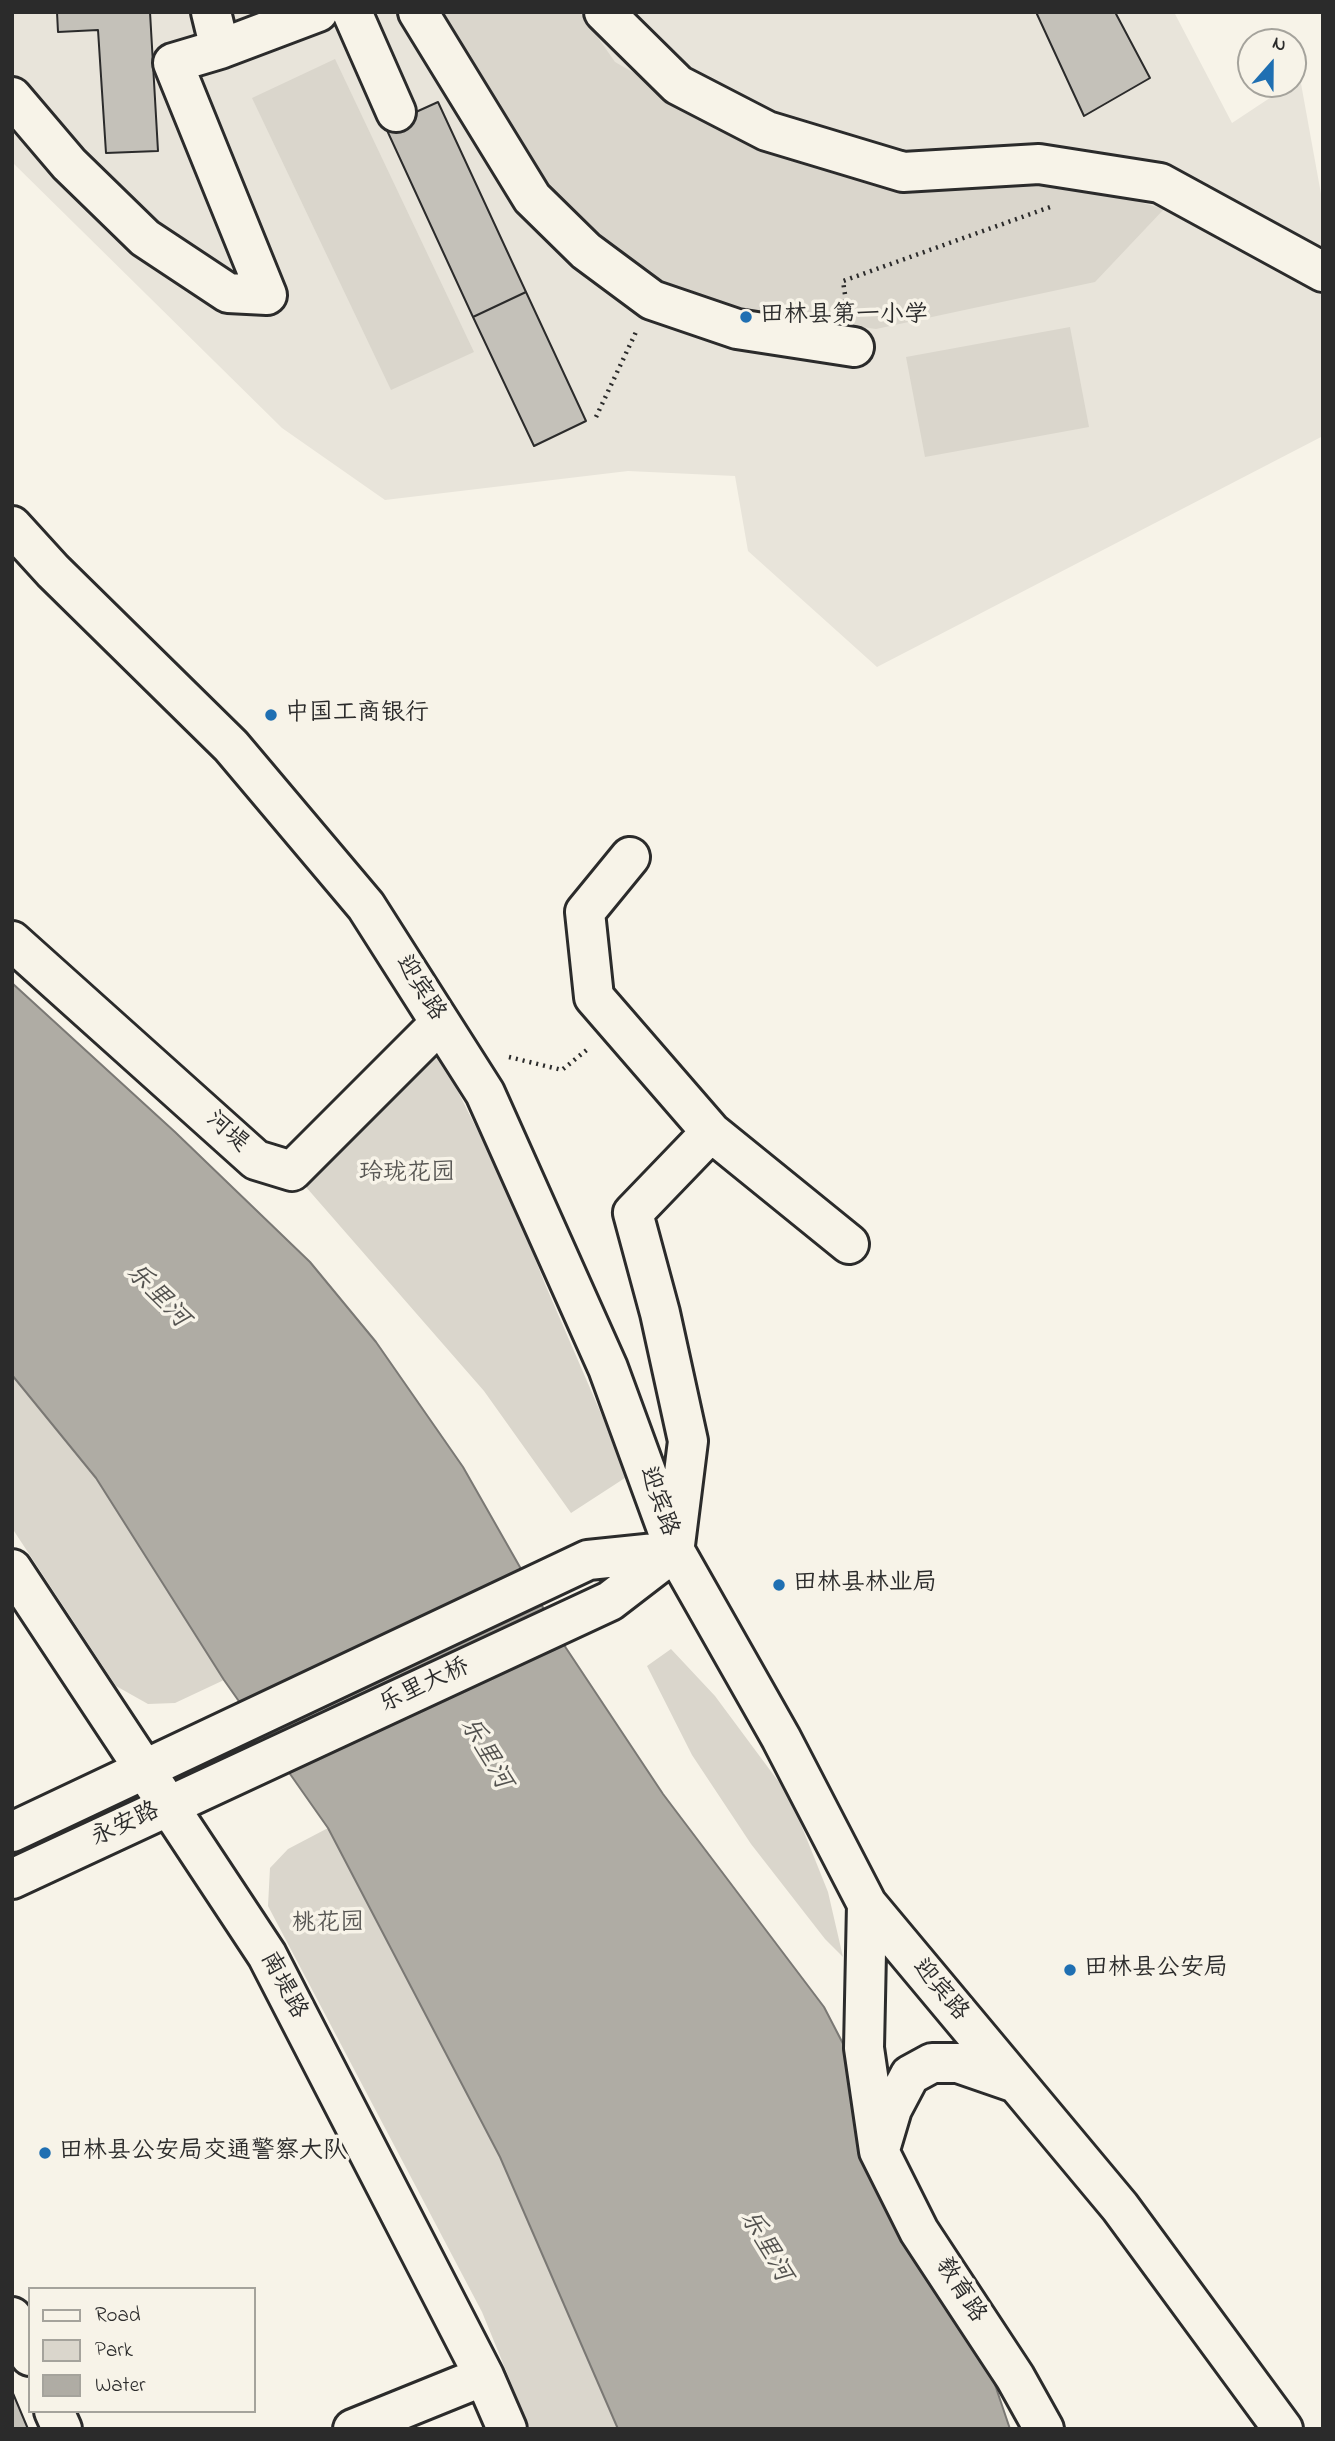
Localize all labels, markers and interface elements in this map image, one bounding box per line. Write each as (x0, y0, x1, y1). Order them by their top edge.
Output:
north arrow (1237, 28, 1307, 98)
text: N (1268, 30, 1290, 60)
place label: 田林县第一小学 (760, 303, 928, 331)
marker: 田林县第一小学 (738, 309, 754, 325)
place label: 中国工商银行 (285, 701, 429, 729)
marker: 中国工商银行 (263, 707, 279, 723)
street label: 迎宾路 (388, 951, 450, 1027)
street label: 河堤 (199, 1106, 253, 1160)
park label: 玲珑花园 (359, 1161, 455, 1189)
water label: 乐里河 (118, 1258, 194, 1336)
street label: 迎宾路 (631, 1463, 683, 1541)
place label: 田林县林业局 (793, 1571, 937, 1599)
marker: 田林县林业局 (771, 1577, 787, 1593)
street label: 乐里大桥 (375, 1654, 475, 1720)
water label: 乐里河 (451, 1712, 517, 1796)
street label: 永安路 (87, 1798, 165, 1854)
park label: 桃花园 (292, 1911, 364, 1939)
street label: 南堤路 (252, 1947, 312, 2025)
street label: 迎宾路 (905, 1954, 973, 2028)
place label: 田林县公安局 (1084, 1956, 1228, 1984)
marker: 田林县公安局 (1062, 1962, 1078, 1978)
place label: 田林县公安局交通警察大队 (59, 2139, 347, 2167)
marker: 田林县公安局交通警察大队 (37, 2145, 53, 2161)
water label: 乐里河 (731, 2205, 797, 2289)
street label: 教育路 (927, 2253, 991, 2329)
legend (28, 2287, 256, 2413)
text: Road (95, 2301, 141, 2331)
text: Park (95, 2336, 133, 2366)
text: Water (95, 2371, 146, 2401)

